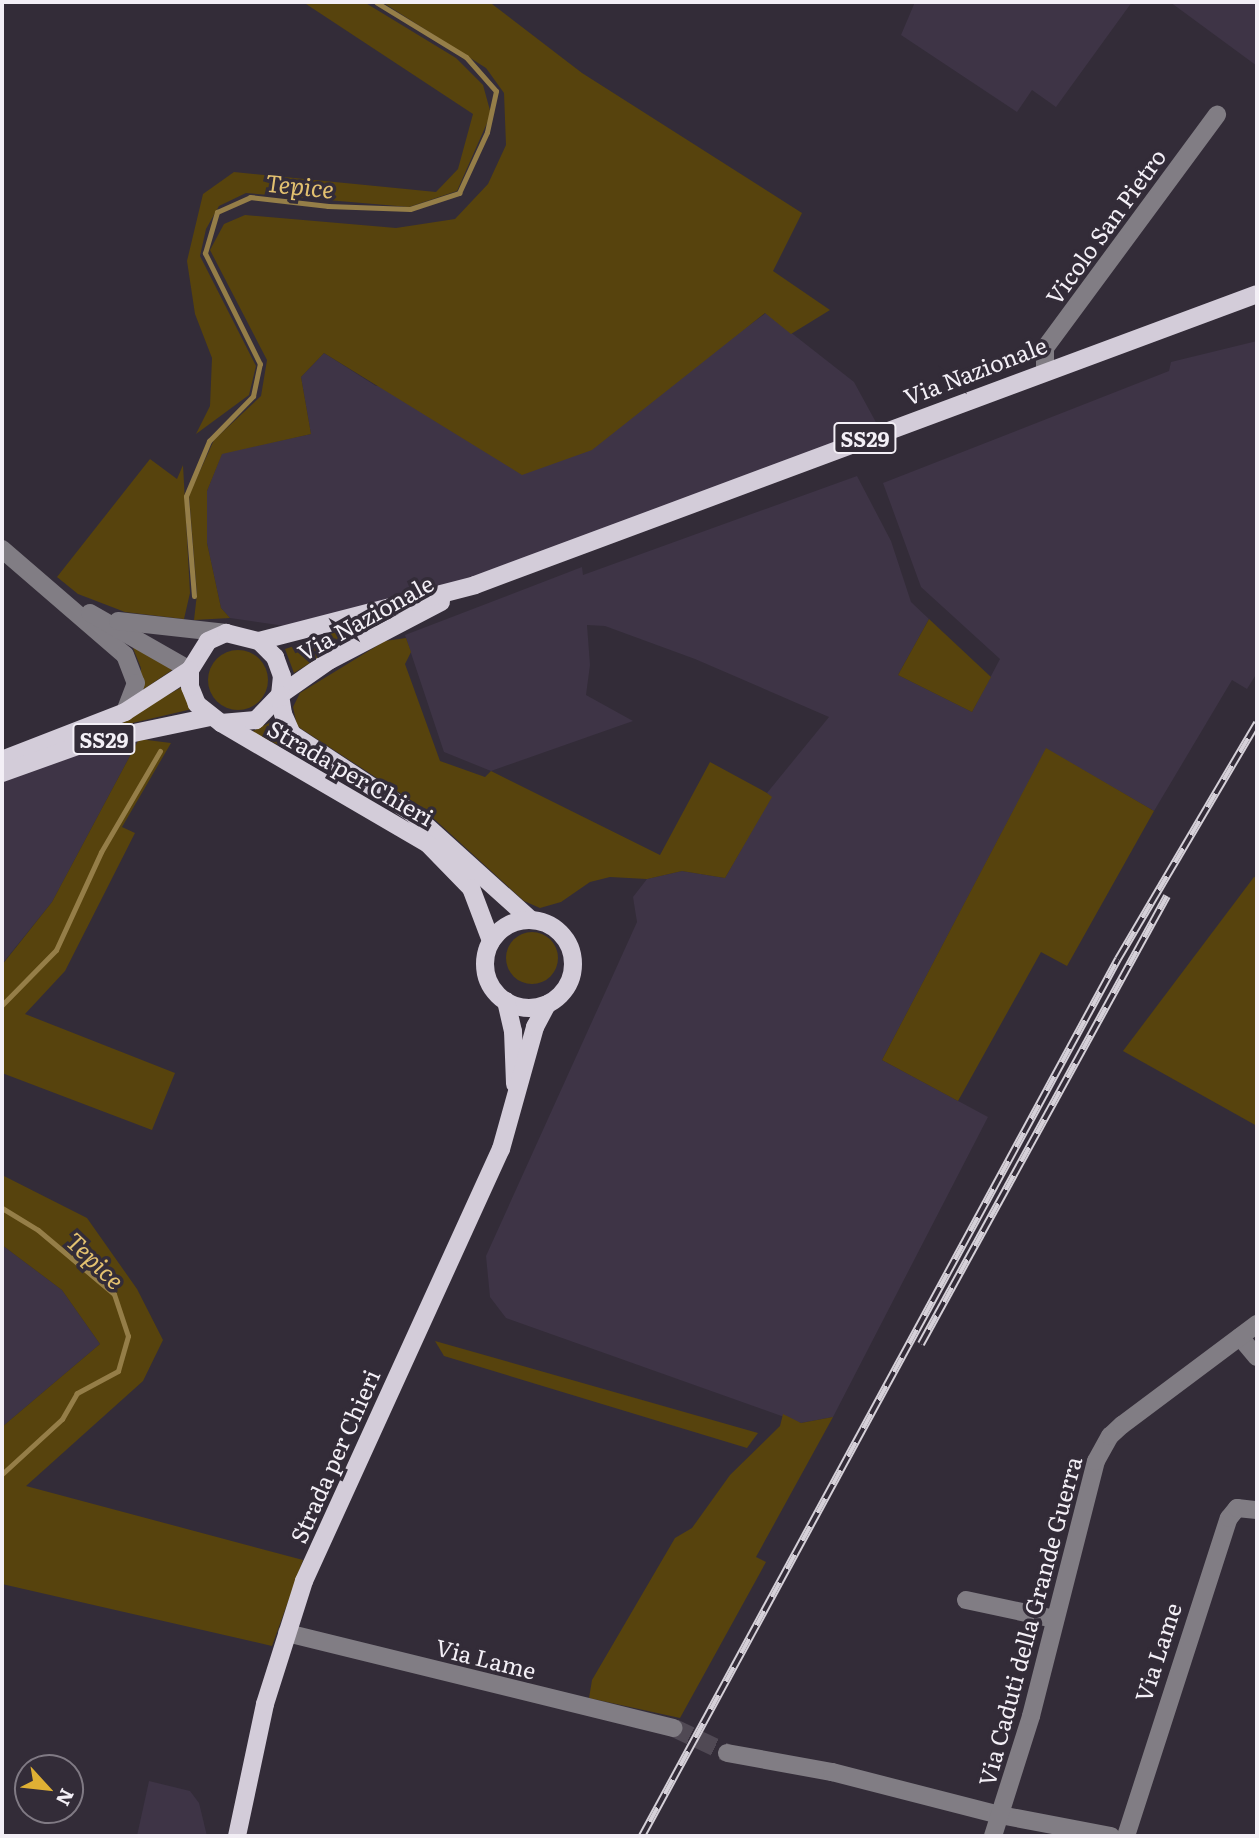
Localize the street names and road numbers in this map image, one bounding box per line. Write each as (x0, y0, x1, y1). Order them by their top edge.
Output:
street label: Vicolo San Pietro (1039, 143, 1171, 309)
street label: Via Nazionale (900, 330, 1050, 410)
road number: SS29 (832, 420, 898, 456)
street label: Via Nazionale (292, 568, 438, 666)
street label: Strada per Chieri (263, 713, 439, 831)
road number: SS29 (71, 722, 137, 756)
street label: Strada per Chieri (283, 1365, 385, 1547)
street label: Via Caduti della Grande Guerra (972, 1453, 1086, 1789)
street label: Via Lame (1128, 1599, 1186, 1705)
street label: Via Lame (433, 1632, 539, 1684)

